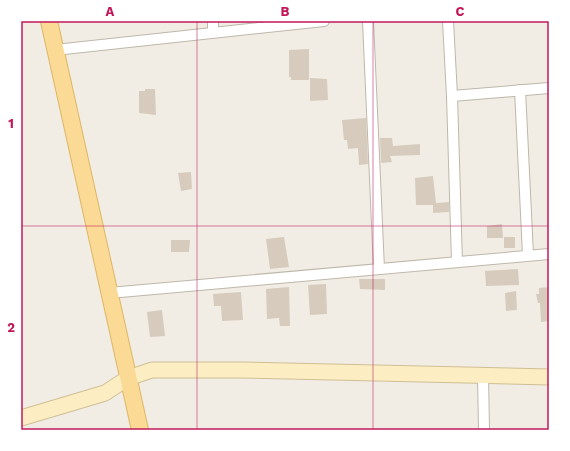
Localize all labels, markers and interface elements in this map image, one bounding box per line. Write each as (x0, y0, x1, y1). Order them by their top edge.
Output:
text: A (106, 4, 115, 19)
text: B (281, 4, 290, 19)
text: C (456, 4, 465, 19)
text: 1 (8, 116, 14, 131)
text: 2 (7, 320, 15, 335)

